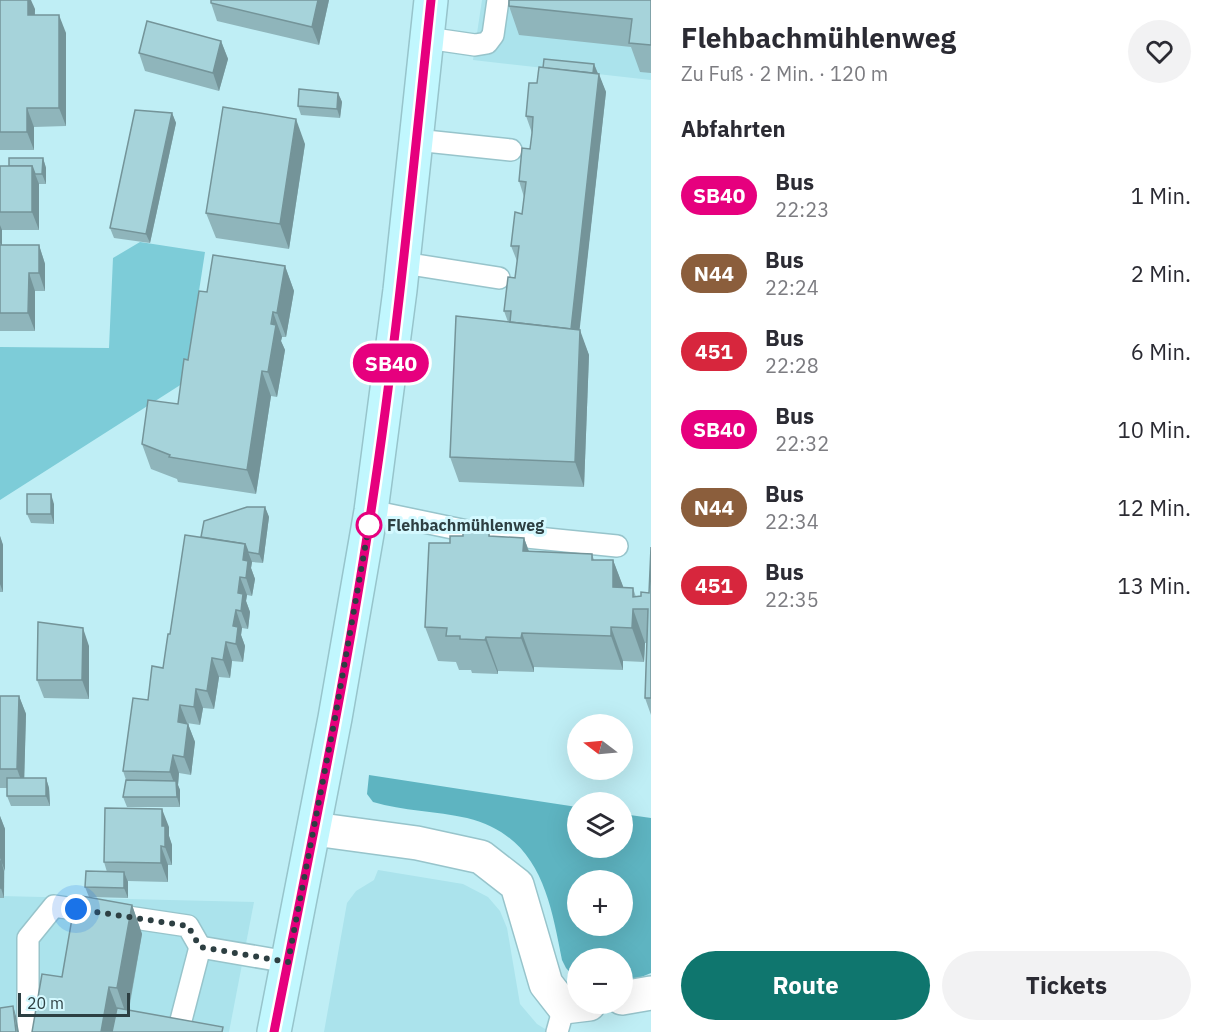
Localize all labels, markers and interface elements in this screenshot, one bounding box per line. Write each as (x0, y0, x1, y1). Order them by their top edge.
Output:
text: Flehbachmühlenweg (681, 19, 956, 56)
button: heart (1128, 20, 1191, 83)
text: Zu Fuß · 2 Min. · 120 m (681, 60, 888, 87)
text: Abfahrten (681, 114, 786, 143)
text: Bus (775, 167, 814, 196)
text: SB40 (693, 181, 745, 209)
text: 1 Min. (1131, 181, 1191, 210)
text: 22:23 (775, 196, 829, 223)
text: Bus (765, 245, 804, 274)
text: N44 (694, 259, 734, 287)
text: 2 Min. (1131, 259, 1191, 288)
text: 22:24 (765, 274, 819, 301)
text: Bus (765, 323, 804, 352)
text: 451 (695, 337, 733, 365)
text: 6 Min. (1131, 337, 1191, 366)
line badge: SB40 (349, 344, 433, 382)
text: SB40 (365, 349, 417, 377)
text: 22:28 (765, 352, 819, 379)
text: Bus (775, 401, 814, 430)
text: SB40 (693, 415, 745, 443)
text: 10 Min. (1118, 415, 1191, 444)
text: 22:32 (775, 430, 829, 457)
text: Bus (765, 479, 804, 508)
text: N44 (694, 493, 734, 521)
text: 12 Min. (1118, 493, 1191, 522)
text: 22:34 (765, 508, 819, 535)
marker: Flehbachmühlenweg (356, 512, 382, 538)
place label: Flehbachmühlenweg (387, 515, 544, 535)
text: Bus (765, 557, 804, 586)
text: 451 (695, 571, 733, 599)
text: 13 Min. (1118, 571, 1191, 600)
text: 22:35 (765, 586, 819, 613)
north arrow (567, 714, 633, 780)
map controls (567, 714, 633, 1014)
button: layers (567, 792, 633, 858)
button: + (567, 870, 633, 936)
your location (61, 894, 91, 924)
button: − (567, 948, 633, 1014)
button: Route (681, 951, 930, 1020)
button: Tickets (942, 951, 1191, 1020)
scale bar (18, 990, 130, 1018)
text: 20 m (27, 993, 64, 1013)

